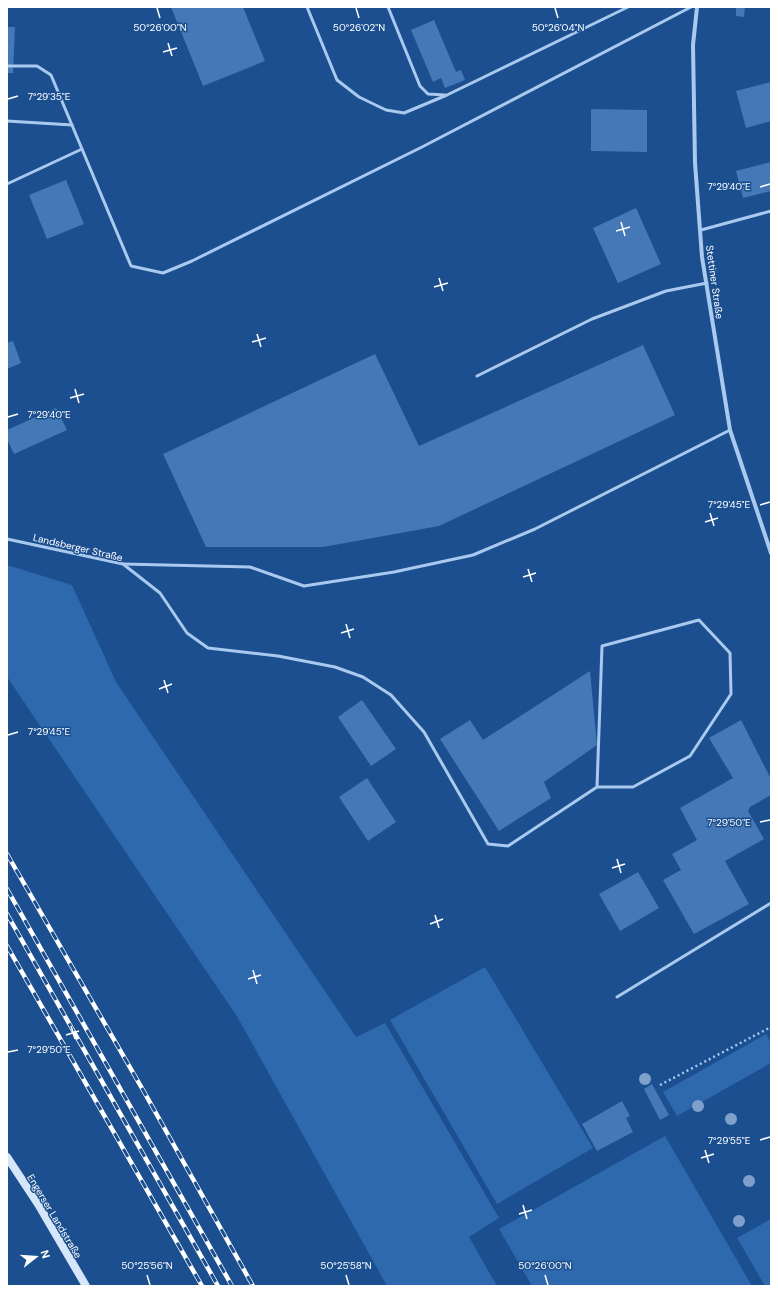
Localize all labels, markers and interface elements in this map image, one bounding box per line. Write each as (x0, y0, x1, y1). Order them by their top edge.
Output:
text: 50°26'00"N (133, 21, 187, 34)
text: 50°26'02"N (333, 21, 385, 34)
text: 50°26'04"N (532, 21, 584, 34)
text: 7°29'35"E (28, 90, 71, 103)
text: 7°29'40"E (707, 180, 751, 193)
street label: Stettiner Straße (703, 244, 726, 320)
text: 7°29'40"E (27, 408, 71, 421)
text: 7°29'45"E (708, 498, 751, 511)
street label: Landsberger Straße (32, 531, 124, 564)
text: 7°29'45"E (28, 725, 71, 738)
text: 7°29'50"E (707, 816, 751, 829)
text: 7°29'50"E (27, 1043, 71, 1056)
text: 7°29'55"E (708, 1134, 751, 1147)
street label: Engerser Landstraße (24, 1172, 85, 1261)
north arrow (16, 1237, 56, 1277)
text: N (38, 1248, 53, 1260)
text: 50°25'56"N (121, 1259, 173, 1272)
text: 50°25'58"N (320, 1259, 372, 1272)
text: 50°26'00"N (518, 1259, 572, 1272)

